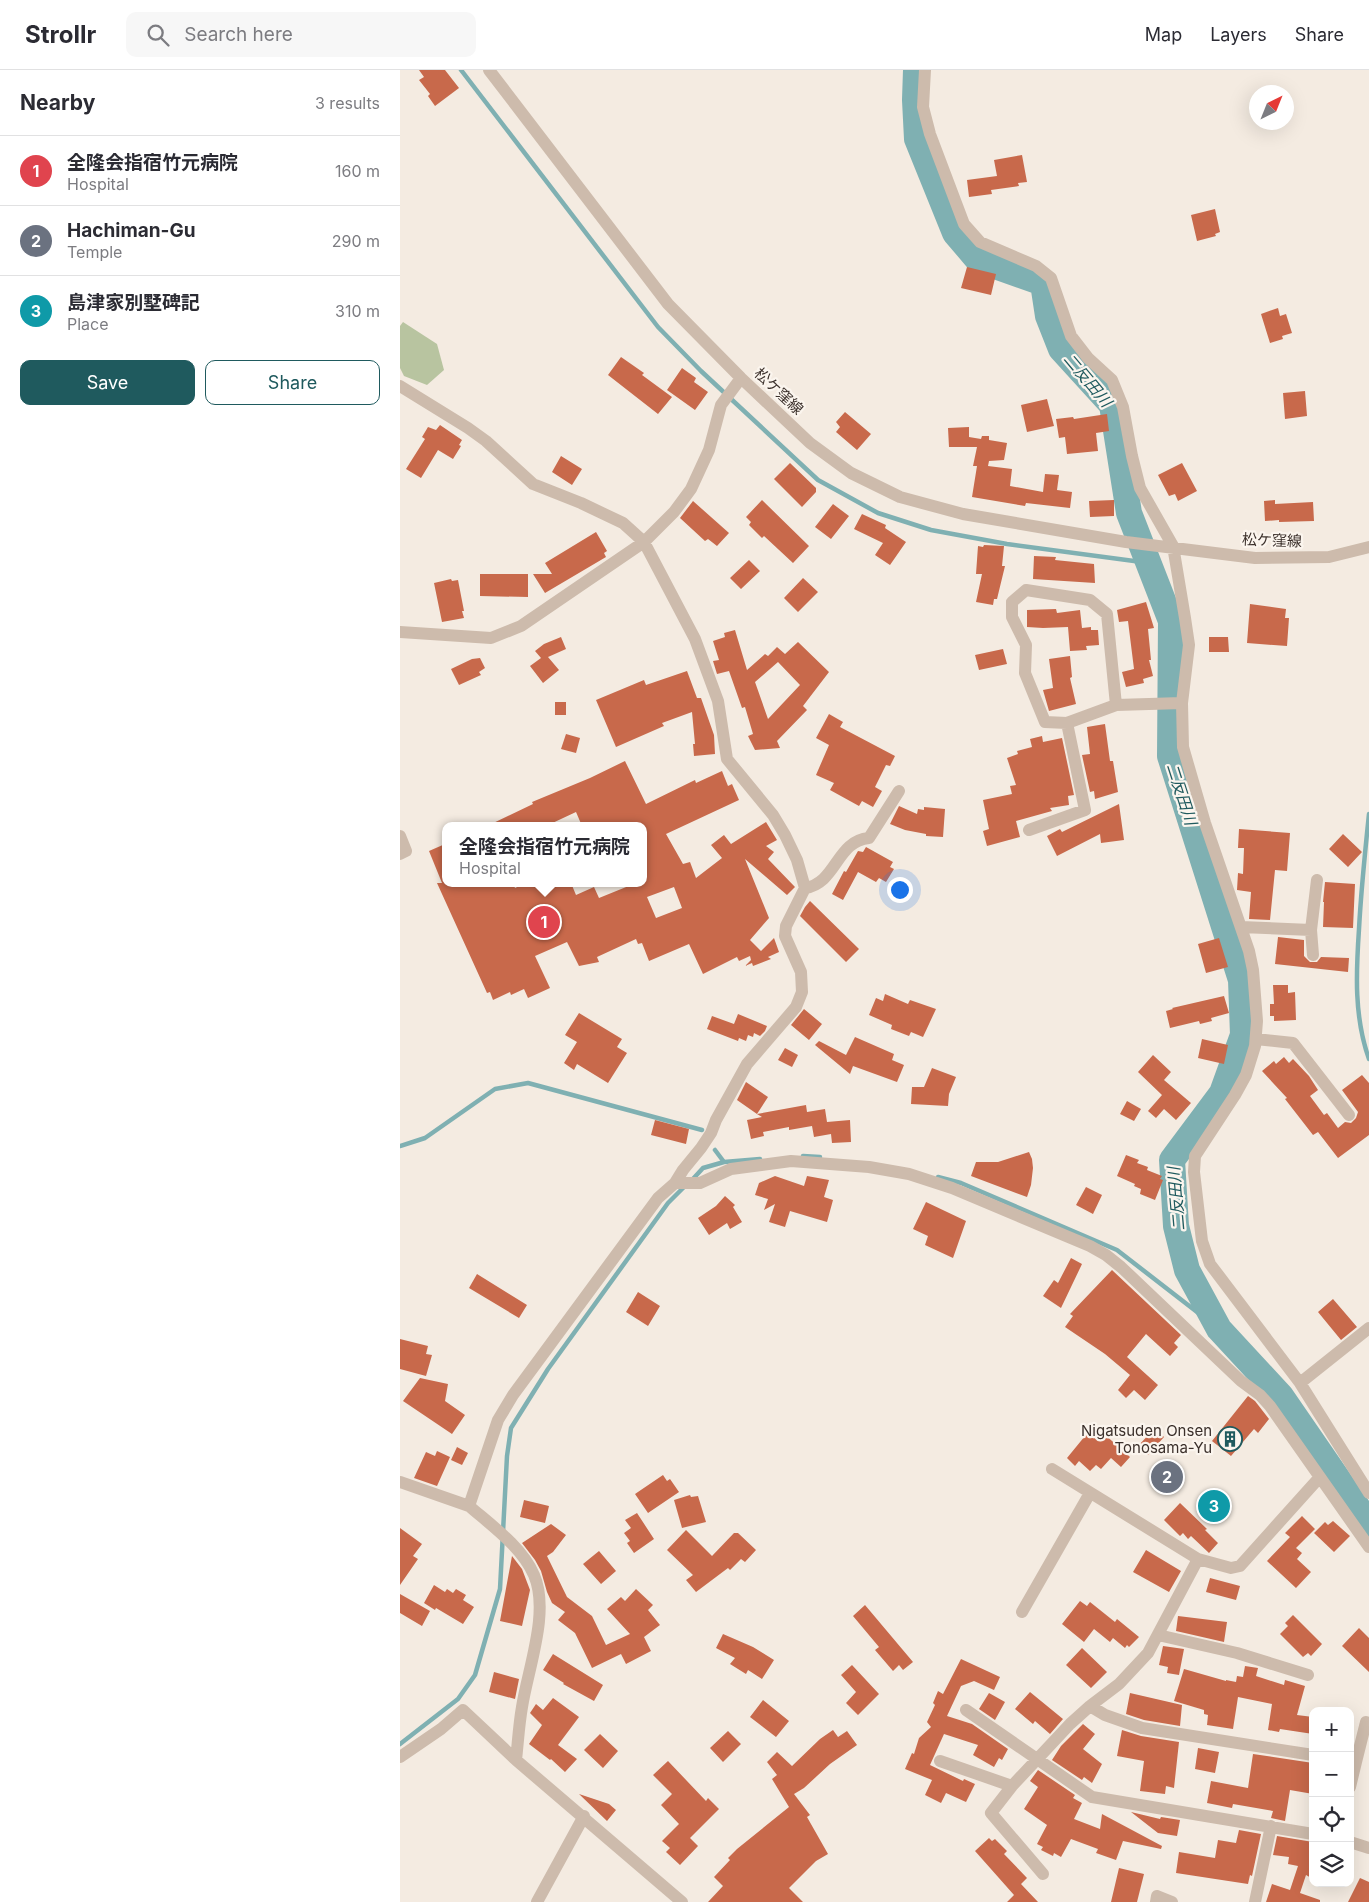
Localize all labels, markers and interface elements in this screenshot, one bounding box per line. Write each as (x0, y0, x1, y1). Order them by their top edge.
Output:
search box (126, 12, 476, 57)
text: Strollr (25, 20, 96, 49)
icon: search (144, 21, 172, 49)
text: Search here (184, 23, 293, 46)
text: Map (1145, 24, 1182, 45)
text: Layers (1210, 24, 1267, 45)
text: Share (1295, 24, 1344, 45)
north arrow (1249, 85, 1294, 130)
text: Nearby (20, 90, 95, 115)
text: 3 results (315, 93, 380, 113)
text: 全隆会指宿竹元病院 (67, 151, 238, 174)
text: 1 (33, 161, 39, 181)
text: 160 m (335, 161, 380, 181)
text: Hospital (67, 174, 129, 194)
text: Hachiman-Gu (67, 219, 196, 242)
text: 2 (31, 231, 41, 251)
text: 290 m (332, 231, 380, 251)
text: Temple (67, 242, 122, 262)
text: 島津家別墅碑記 (67, 291, 200, 314)
text: 3 (31, 301, 41, 321)
text: 310 m (335, 301, 380, 321)
text: Place (67, 314, 109, 334)
water label: 二反田川 (1060, 349, 1118, 412)
button: Save (20, 360, 195, 405)
button: Share (205, 360, 380, 405)
street label: 松ケ窪線 (751, 364, 807, 418)
street label: 松ケ窪線 (1242, 529, 1302, 551)
water label: 二反田川 (1163, 760, 1202, 829)
popup (442, 822, 647, 887)
text: 全隆会指宿竹元病院 (459, 835, 630, 858)
text: Hospital (459, 858, 521, 878)
your location (887, 877, 913, 903)
pin: 1 (528, 903, 560, 941)
water label: 二反田川 (1163, 1164, 1189, 1232)
place label: Nigatsuden Onsen Tonosama-Yu (1081, 1421, 1212, 1457)
building icon: Nigatsuden Onsen Tonosama-Yu (1217, 1426, 1243, 1452)
pin: 2 (1151, 1458, 1183, 1496)
pin: 3 (1198, 1487, 1230, 1525)
map controls (1309, 1707, 1354, 1887)
button: + (1309, 1707, 1354, 1752)
button: − (1309, 1752, 1354, 1797)
button: locate (1309, 1797, 1354, 1842)
button: layers (1309, 1842, 1354, 1887)

